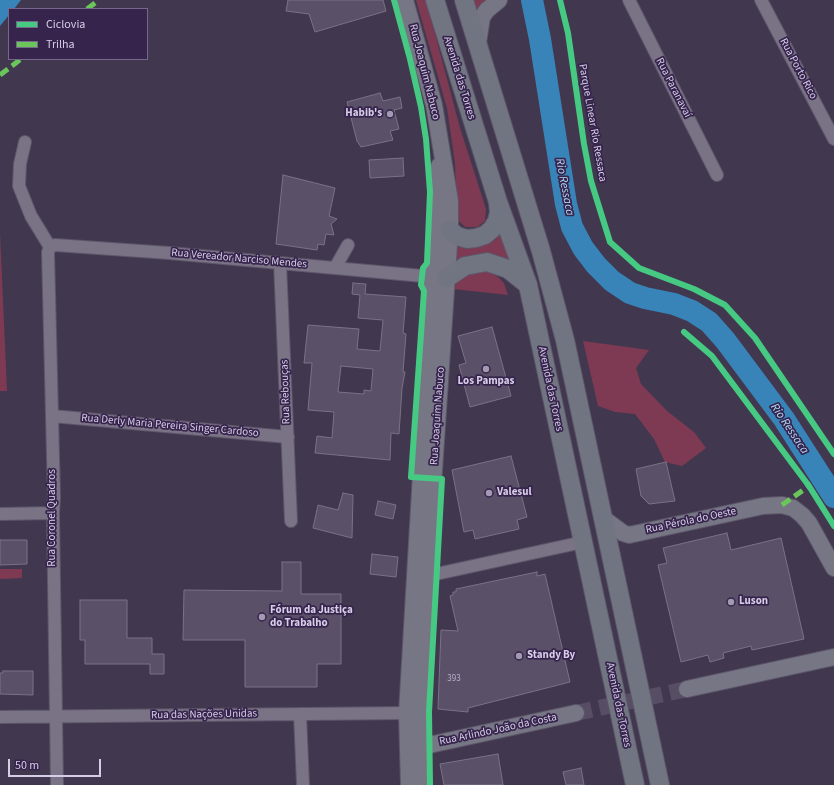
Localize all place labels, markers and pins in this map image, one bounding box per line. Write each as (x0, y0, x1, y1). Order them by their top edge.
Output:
place label: Habib's (345, 107, 382, 121)
marker: Habib's (385, 109, 395, 119)
marker: Los Pampas (481, 364, 491, 374)
place label: Los Pampas (458, 375, 514, 389)
place label: Valesul (497, 486, 532, 500)
marker: Valesul (484, 488, 494, 498)
place label: Luson (739, 595, 768, 609)
marker: Luson (726, 597, 736, 607)
place label: Fórum da Justiça do Trabalho (270, 604, 353, 630)
marker: Fórum da Justiça do Trabalho (257, 612, 267, 622)
place label: Standy By (527, 649, 575, 663)
marker: Standy By (514, 651, 524, 661)

